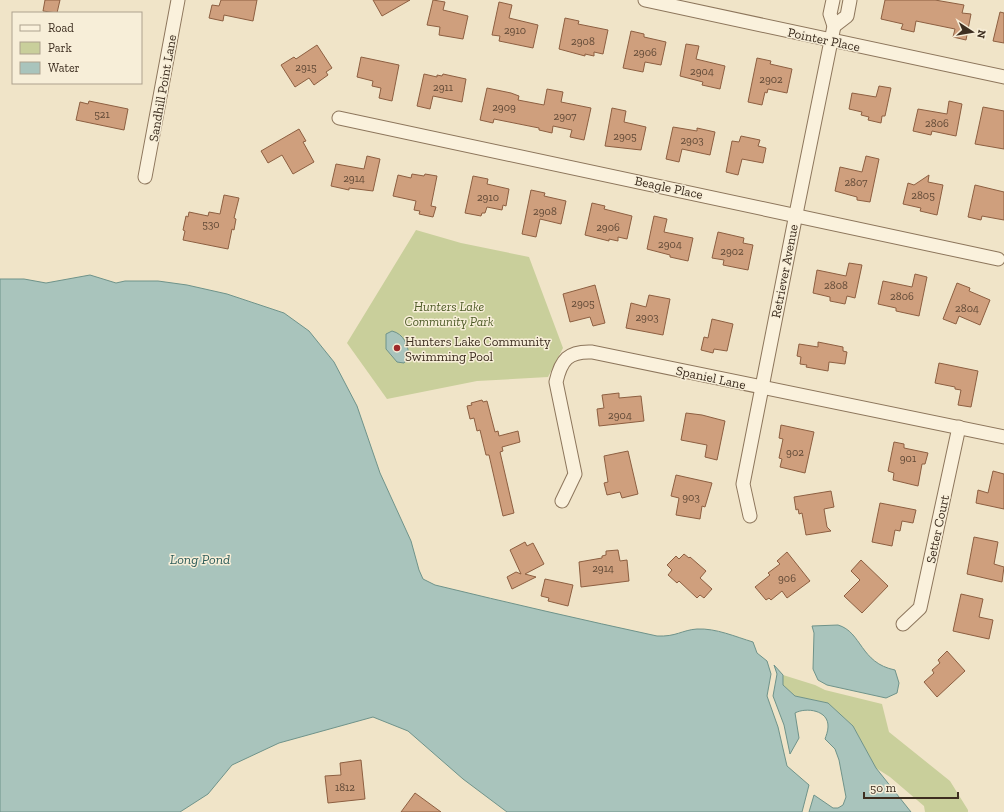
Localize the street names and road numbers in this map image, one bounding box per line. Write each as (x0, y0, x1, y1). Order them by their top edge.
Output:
street label: Pointer Place (786, 25, 861, 54)
street label: Sandhill Point Lane (146, 33, 179, 143)
street label: Beagle Place (633, 173, 704, 202)
street label: Retriever Avenue (768, 223, 801, 319)
street label: Spaniel Lane (675, 363, 747, 392)
street label: Setter Court (923, 493, 952, 565)

